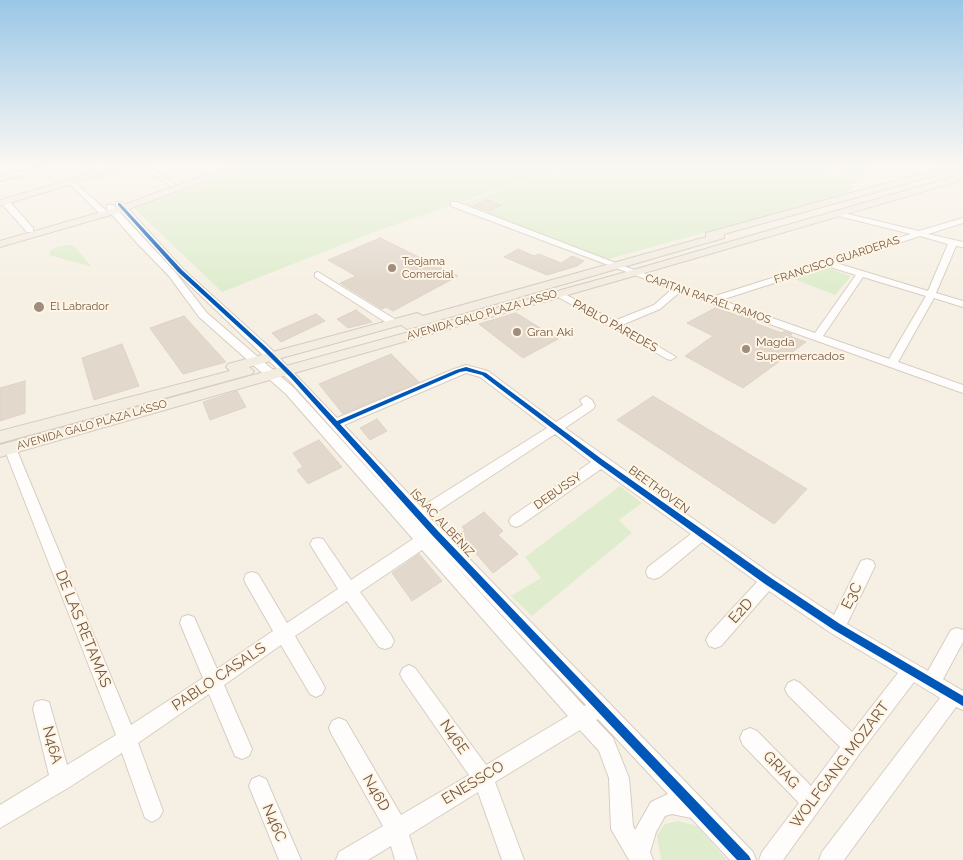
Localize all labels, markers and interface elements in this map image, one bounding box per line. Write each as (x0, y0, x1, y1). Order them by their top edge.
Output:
street label: FRANCISCO GUARDERAS (773, 233, 901, 287)
place label: Teojama Comercial (402, 255, 454, 281)
marker: Teojama Comercial (386, 262, 398, 274)
street label: CAPITAN RAFAEL RAMOS (643, 271, 773, 327)
street label: AVENIDA GALO PLAZA LASSO (405, 287, 559, 343)
street label: PABLO PAREDES (570, 297, 660, 355)
marker: El Labrador (32, 300, 46, 314)
place label: El Labrador (50, 300, 109, 314)
place label: Gran Aki (527, 325, 573, 339)
marker: Gran Aki (511, 326, 523, 338)
place label: Magda Supermercados (756, 335, 845, 363)
marker: Magda Supermercados (740, 343, 752, 355)
street label: AVENIDA GALO PLAZA LASSO (15, 397, 169, 453)
street label: BEETHOVEN (626, 463, 692, 517)
street label: DEBUSSY (531, 469, 585, 513)
street label: ISAAC ALBÉNIZ (407, 486, 477, 560)
street label: DE LAS RETAMAS (51, 568, 115, 690)
street label: E3C (838, 580, 866, 612)
street label: E2D (725, 595, 757, 627)
street label: PABLO CASALS (169, 639, 269, 715)
street label: WOLFGANG MOZART (787, 698, 893, 832)
street label: N46E (436, 716, 472, 758)
street label: N46A (38, 724, 66, 766)
street label: GRIAG (759, 748, 803, 792)
street label: ENESSCO (439, 757, 507, 809)
street label: N46D (358, 771, 394, 815)
street label: N46C (258, 801, 290, 845)

